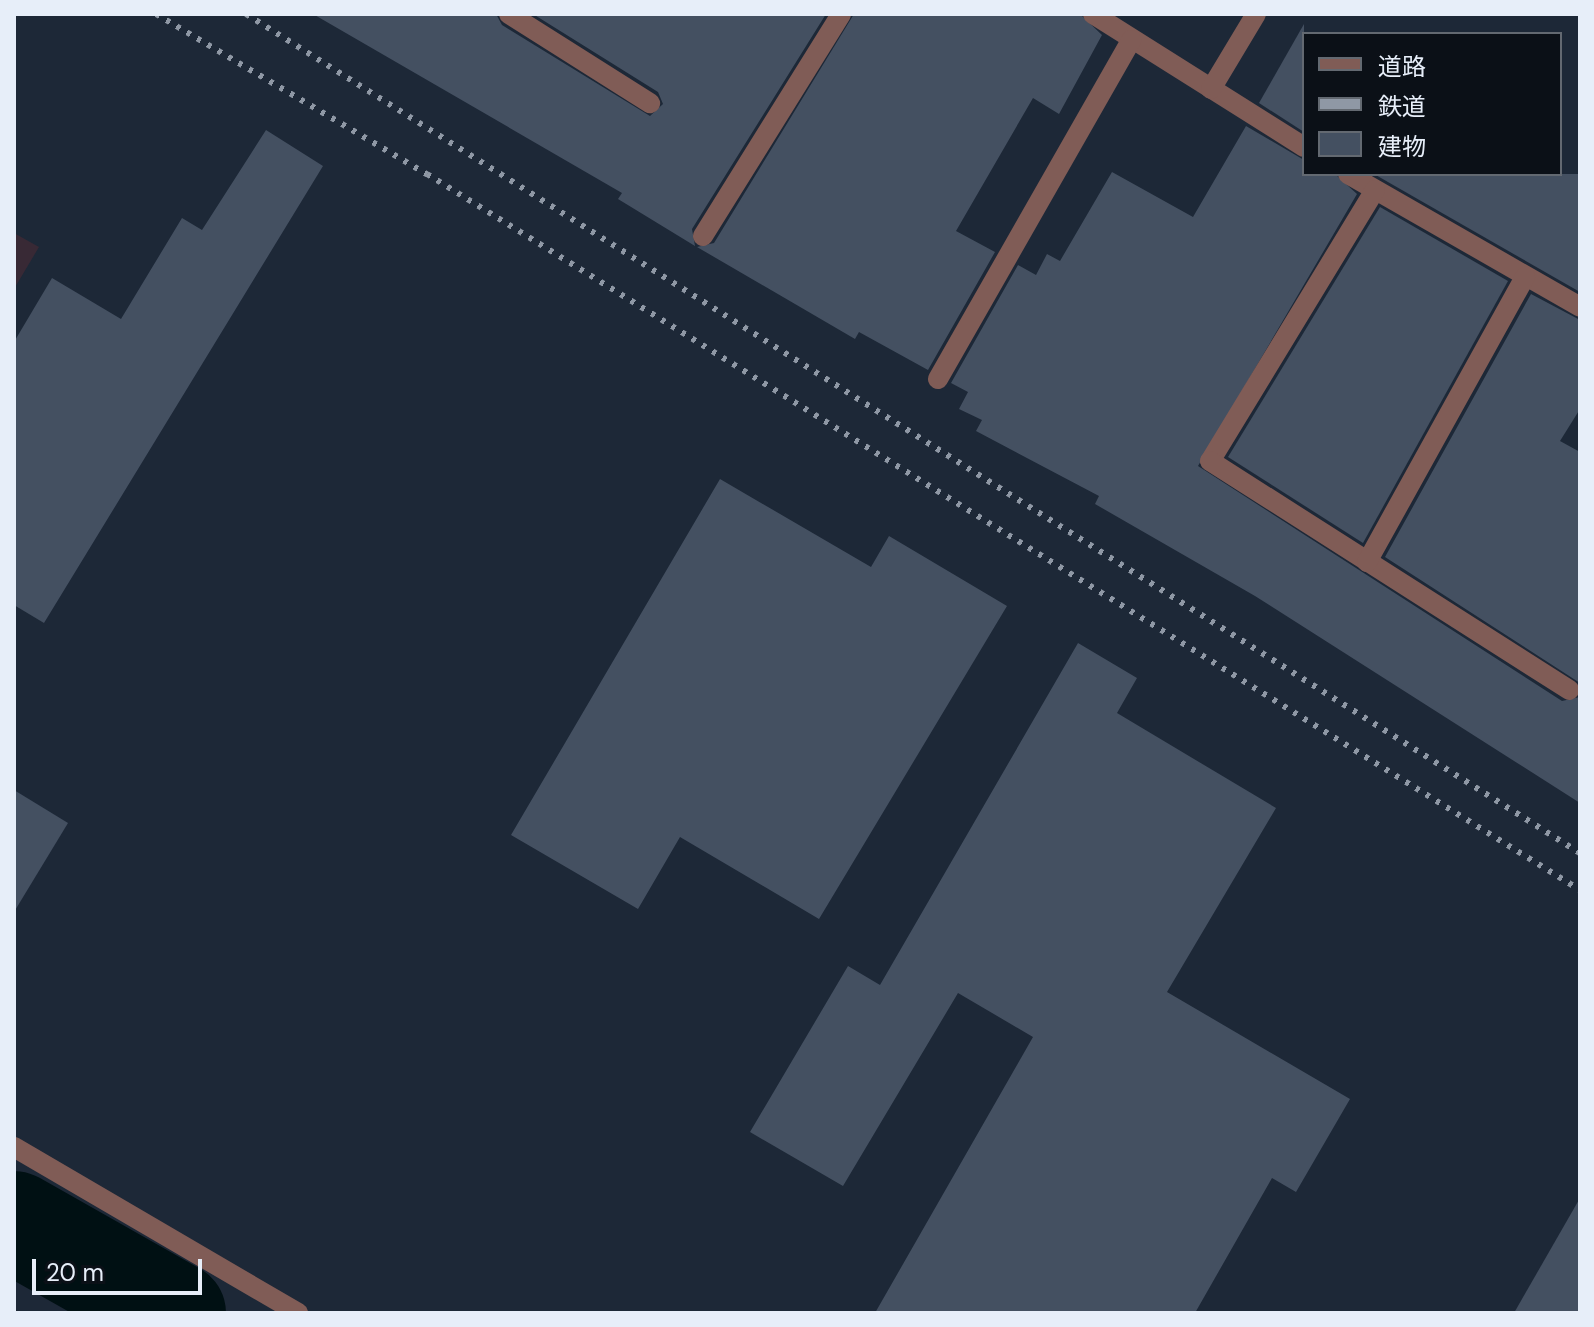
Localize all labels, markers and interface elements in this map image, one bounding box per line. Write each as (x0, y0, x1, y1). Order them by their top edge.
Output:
legend (1302, 32, 1562, 176)
text: 道路 (1378, 51, 1426, 82)
text: 鉄道 (1378, 91, 1426, 122)
text: 建物 (1378, 131, 1426, 162)
scale bar (36, 1243, 206, 1293)
text: 20 m (46, 1257, 104, 1288)

